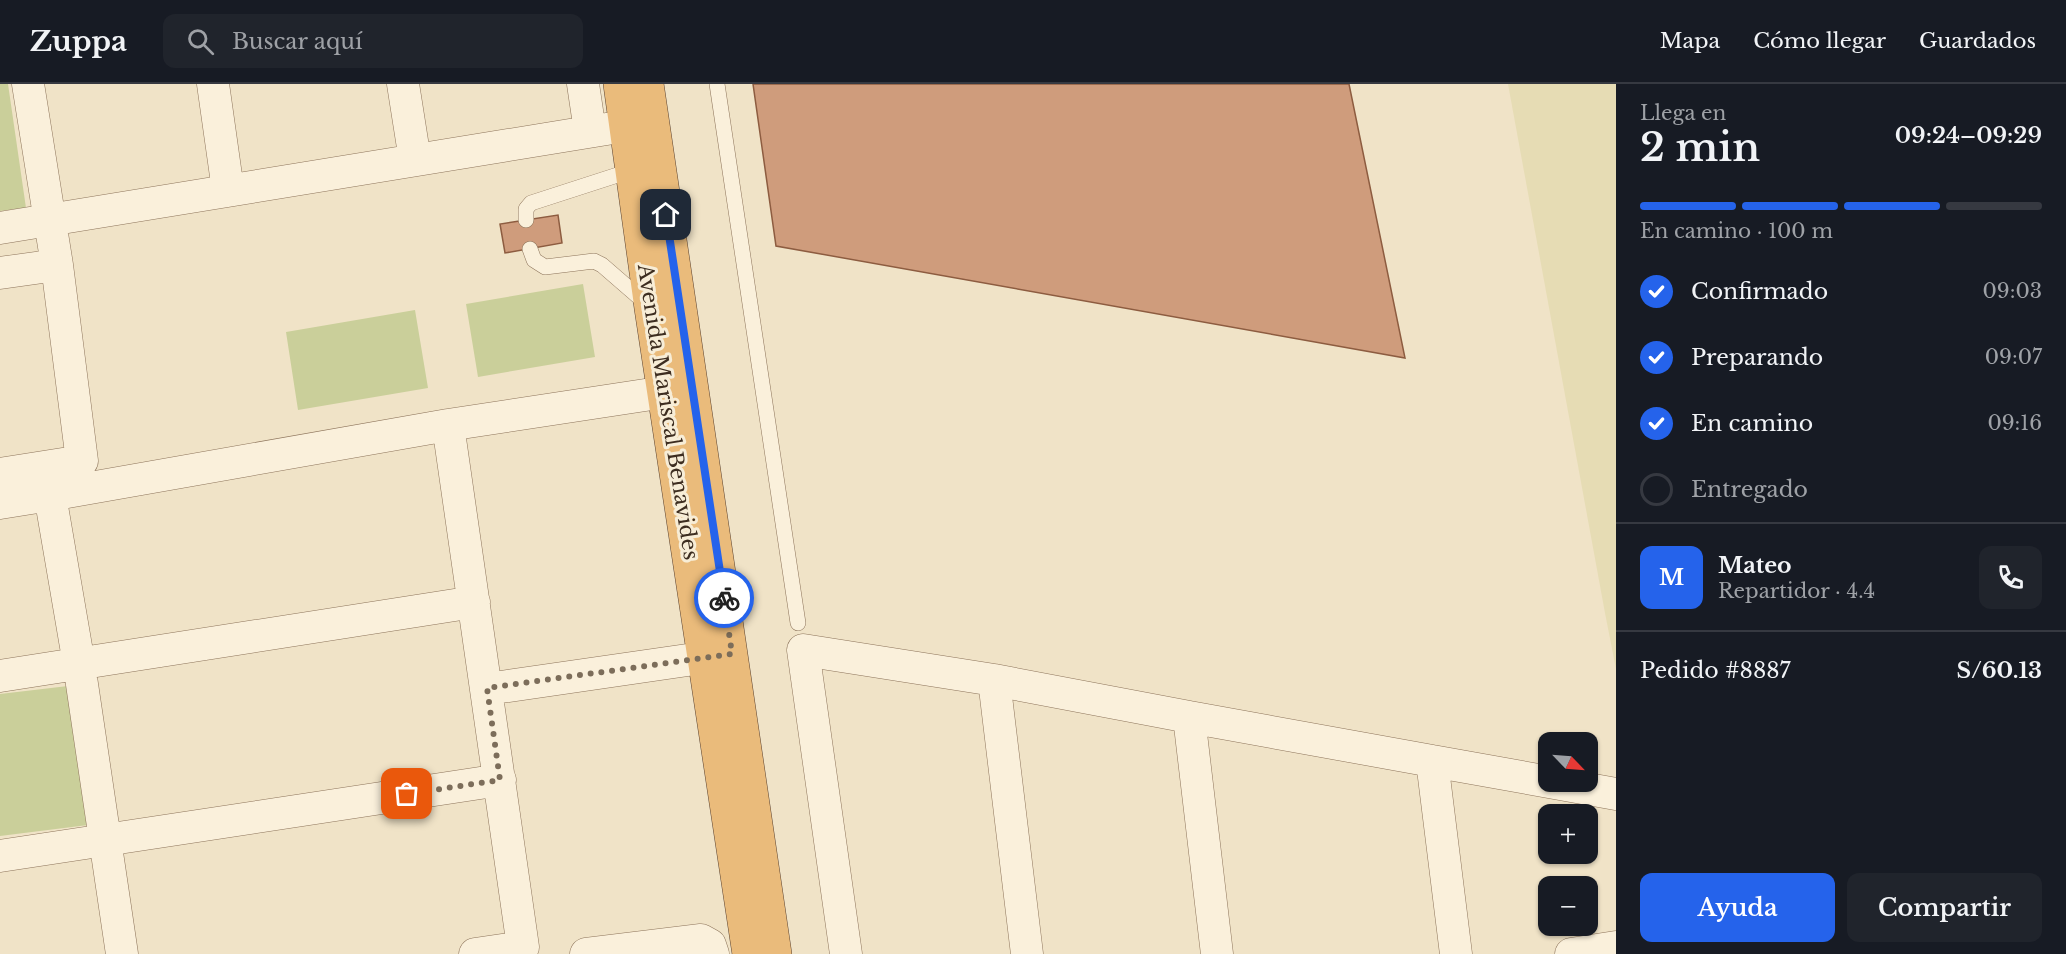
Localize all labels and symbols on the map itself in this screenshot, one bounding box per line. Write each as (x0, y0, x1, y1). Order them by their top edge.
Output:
pin (640, 189, 691, 240)
street label: Avenida Mariscal Benavides (632, 261, 704, 562)
courier (694, 568, 754, 628)
north arrow (1538, 732, 1598, 792)
pin (381, 768, 432, 819)

